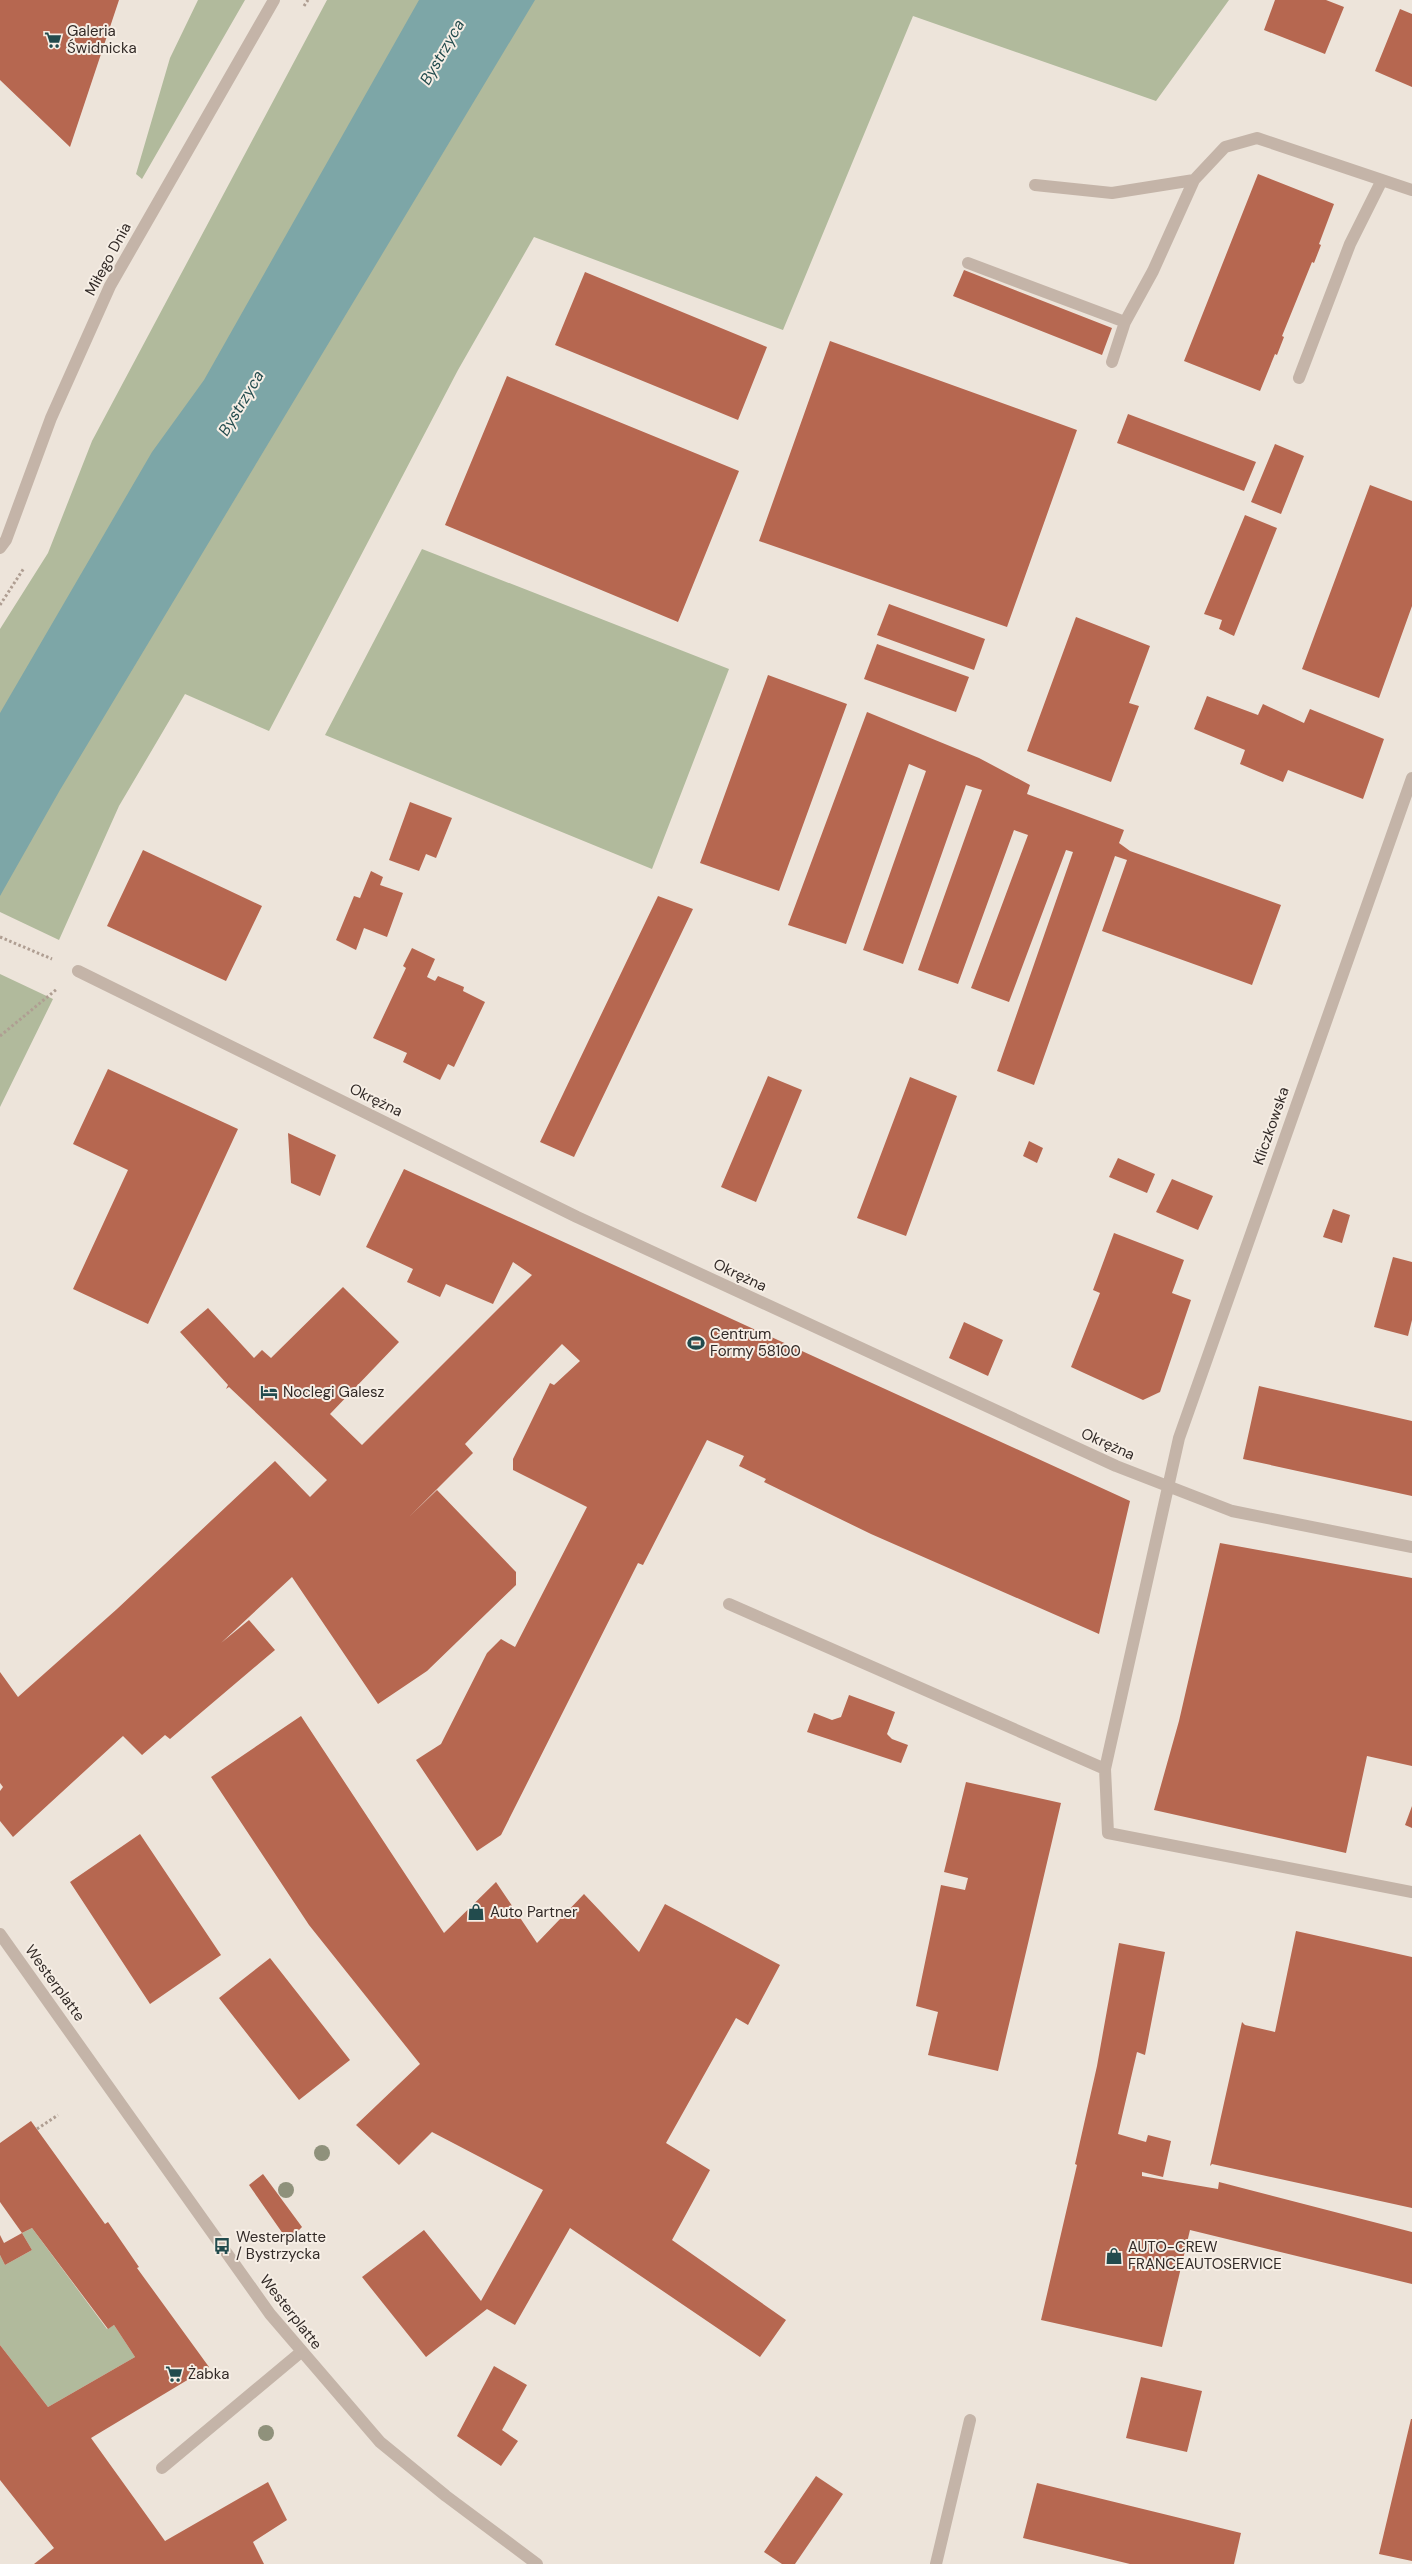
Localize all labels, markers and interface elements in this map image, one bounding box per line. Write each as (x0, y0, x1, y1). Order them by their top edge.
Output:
water label: Bystrzyca (415, 15, 469, 89)
place label: Galeria Świdnicka (67, 21, 137, 58)
supermarket icon: Galeria Świdnicka (43, 30, 63, 50)
street label: Miłego Dnia (80, 219, 136, 299)
water label: Bystrzyca (213, 366, 269, 439)
street label: Okrężna (346, 1079, 406, 1121)
street label: Kliczkowska (1248, 1084, 1294, 1168)
street label: Okrężna (710, 1254, 770, 1296)
place label: Centrum Formy 58100 (710, 1324, 801, 1361)
sports icon: Centrum Formy 58100 (686, 1333, 706, 1353)
hotel icon: Noclegi Galesz (259, 1382, 279, 1402)
place label: Noclegi Galesz (283, 1382, 385, 1402)
street label: Okrężna (1078, 1423, 1138, 1465)
shop icon: Auto Partner (466, 1902, 486, 1922)
place label: Auto Partner (490, 1902, 578, 1922)
street label: Westerplatte (20, 1941, 90, 2025)
place label: Westerplatte / Bystrzycka (236, 2227, 326, 2264)
bus stop icon: Westerplatte / Bystrzycka (212, 2236, 232, 2256)
place label: AUTO-CREW FRANCEAUTOSERVICE (1128, 2237, 1282, 2274)
shop icon: AUTO-CREW FRANCEAUTOSERVICE (1104, 2246, 1124, 2266)
street label: Westerplatte (255, 2270, 327, 2354)
supermarket icon: Żabka (164, 2364, 184, 2384)
place label: Żabka (188, 2364, 229, 2384)

